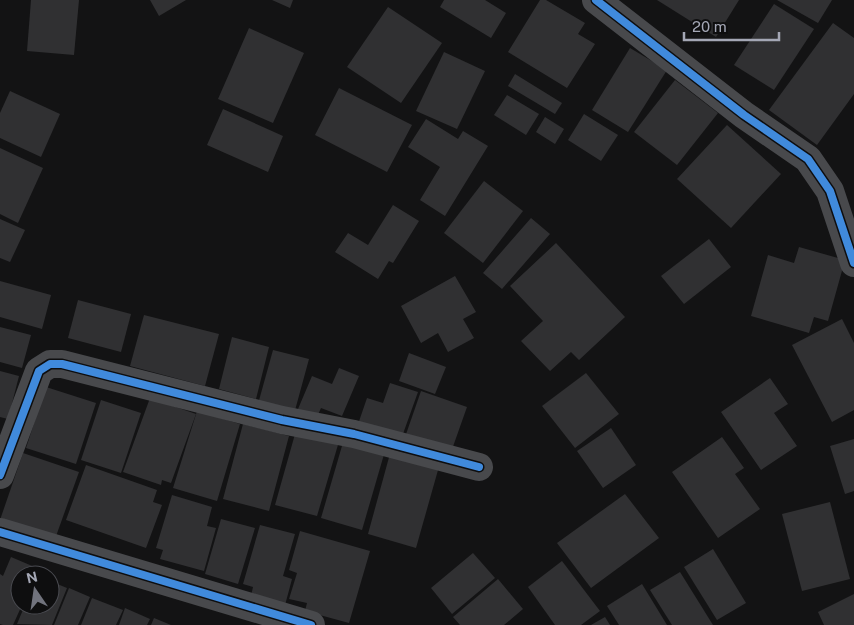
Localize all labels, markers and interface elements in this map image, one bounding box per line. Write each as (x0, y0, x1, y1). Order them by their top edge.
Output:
scale bar (684, 10, 779, 42)
text: 20 m (692, 18, 727, 35)
north arrow (10, 565, 60, 615)
text: N (25, 568, 39, 586)

